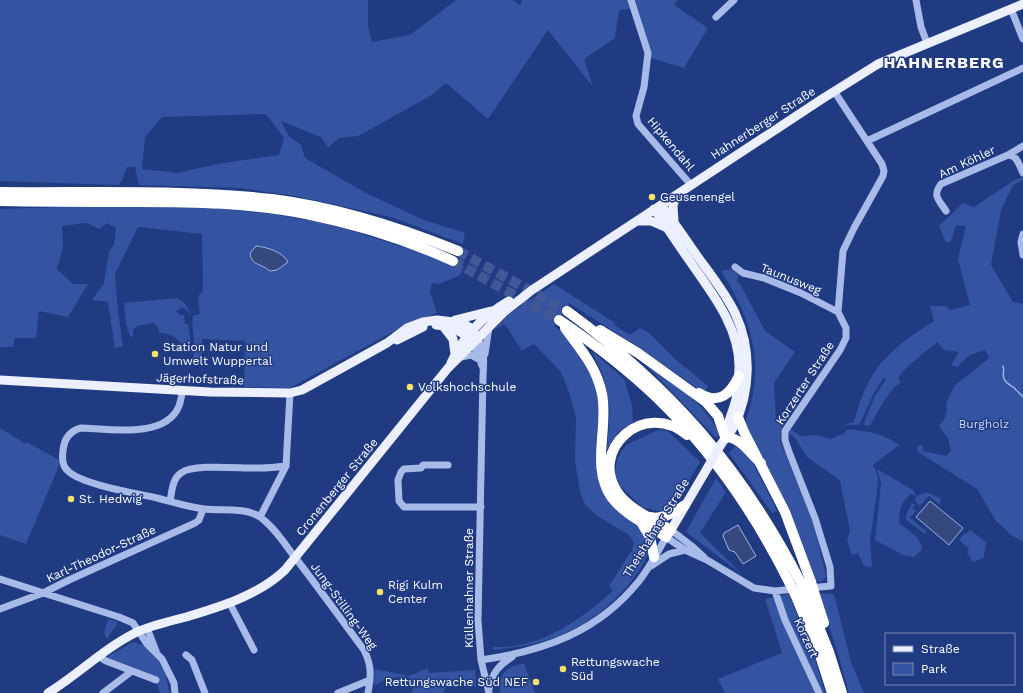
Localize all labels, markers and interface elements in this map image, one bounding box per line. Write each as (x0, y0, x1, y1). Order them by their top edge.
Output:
district label: HAHNERBERG (883, 53, 1005, 72)
street label: Hahnerberger Straße (708, 84, 818, 162)
street label: Hipkendahl (644, 114, 698, 174)
street label: Am Köhler (936, 143, 998, 181)
place label: Geusenengel (660, 190, 735, 204)
marker: Geusenengel (647, 192, 657, 202)
street label: Taunusweg (759, 260, 824, 298)
street label: Korzerter Straße (773, 339, 837, 427)
place label: Station Natur und Umwelt Wuppertal (163, 340, 273, 368)
marker: Station Natur und Umwelt Wuppertal (150, 349, 160, 359)
street label: Jägerhofstraße (156, 370, 244, 388)
place label: Volkshochschule (418, 380, 516, 394)
marker: Volkshochschule (405, 382, 415, 392)
park label: Burgholz (959, 417, 1009, 431)
street label: Cronenberger Straße (293, 435, 381, 539)
street label: Theishahner Straße (620, 476, 692, 580)
place label: St. Hedwig (79, 492, 142, 506)
marker: St. Hedwig (66, 494, 76, 504)
street label: Karl-Theodor-Straße (44, 522, 158, 586)
street label: Küllenhahner Straße (462, 528, 476, 648)
street label: Jung-Stilling-Weg (308, 560, 381, 653)
place label: Rigi Kulm Center (388, 578, 443, 606)
marker: Rigi Kulm Center (375, 587, 385, 597)
street label: Korzert (791, 616, 821, 660)
legend (885, 633, 1015, 685)
text: Straße (921, 642, 960, 656)
place label: Rettungswache Süd (571, 655, 660, 683)
text: Park (921, 662, 947, 676)
marker: Rettungswache Süd (558, 664, 568, 674)
place label: Rettungswache Süd NEF (385, 675, 528, 689)
marker: Rettungswache Süd NEF (531, 677, 541, 687)

